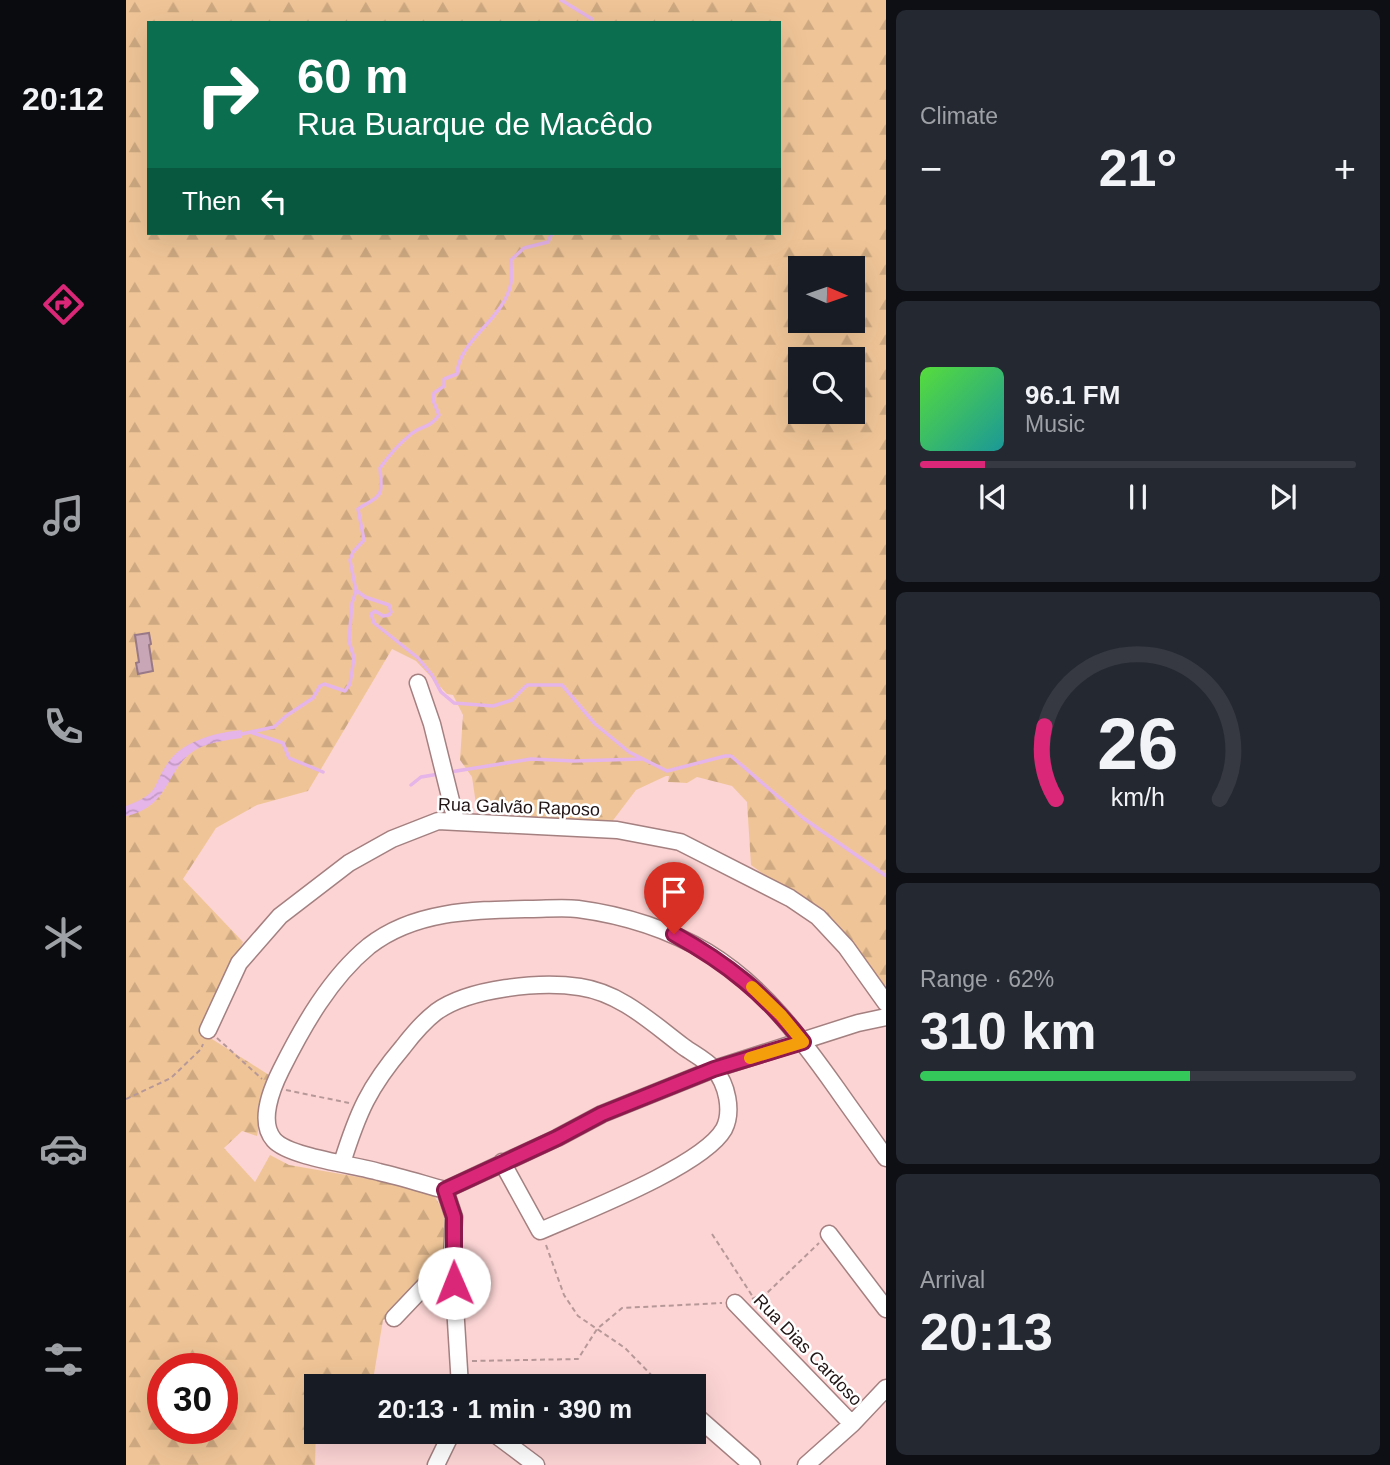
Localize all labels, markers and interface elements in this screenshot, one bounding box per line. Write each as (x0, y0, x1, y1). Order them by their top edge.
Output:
icon: right (182, 49, 273, 140)
text: 60 m (297, 49, 409, 103)
text: 20:12 (22, 81, 104, 117)
text: Climate (920, 103, 998, 129)
text: Rua Buarque de Macêdo (297, 106, 653, 142)
text: 21° (1099, 139, 1177, 197)
text: − (920, 148, 942, 190)
text: + (1334, 148, 1356, 190)
icon: left (255, 182, 293, 220)
text: Then (182, 186, 241, 216)
north arrow (788, 256, 864, 332)
map controls (788, 256, 865, 424)
icon: directions (39, 280, 88, 329)
button: search (788, 347, 865, 424)
text: 96.1 FM (1025, 380, 1120, 410)
text: Music (1025, 411, 1085, 437)
icon: previous (974, 478, 1012, 516)
icon: pause (1119, 478, 1157, 516)
icon: next (1264, 478, 1302, 516)
icon: music (39, 491, 88, 540)
icon: phone (39, 702, 88, 751)
text: 26 (1098, 703, 1178, 784)
text: km/h (1111, 782, 1165, 810)
street label: Rua Galvão Raposo (438, 794, 600, 820)
pin (644, 862, 704, 934)
icon: arrive (655, 873, 693, 911)
icon: climate (39, 913, 88, 962)
text: Range · 62% (920, 966, 1054, 992)
text: 310 km (920, 1002, 1096, 1060)
icon: car (39, 1124, 88, 1173)
position arrow (417, 1246, 491, 1320)
text: Arrival (920, 1267, 985, 1293)
street label: Rua Dias Cardoso (750, 1290, 866, 1410)
text: 20:13 (920, 1303, 1053, 1361)
icon: filters (39, 1335, 88, 1384)
speed limit sign: 30 (147, 1353, 238, 1444)
text: 20:13 · 1 min · 390 m (378, 1394, 632, 1424)

